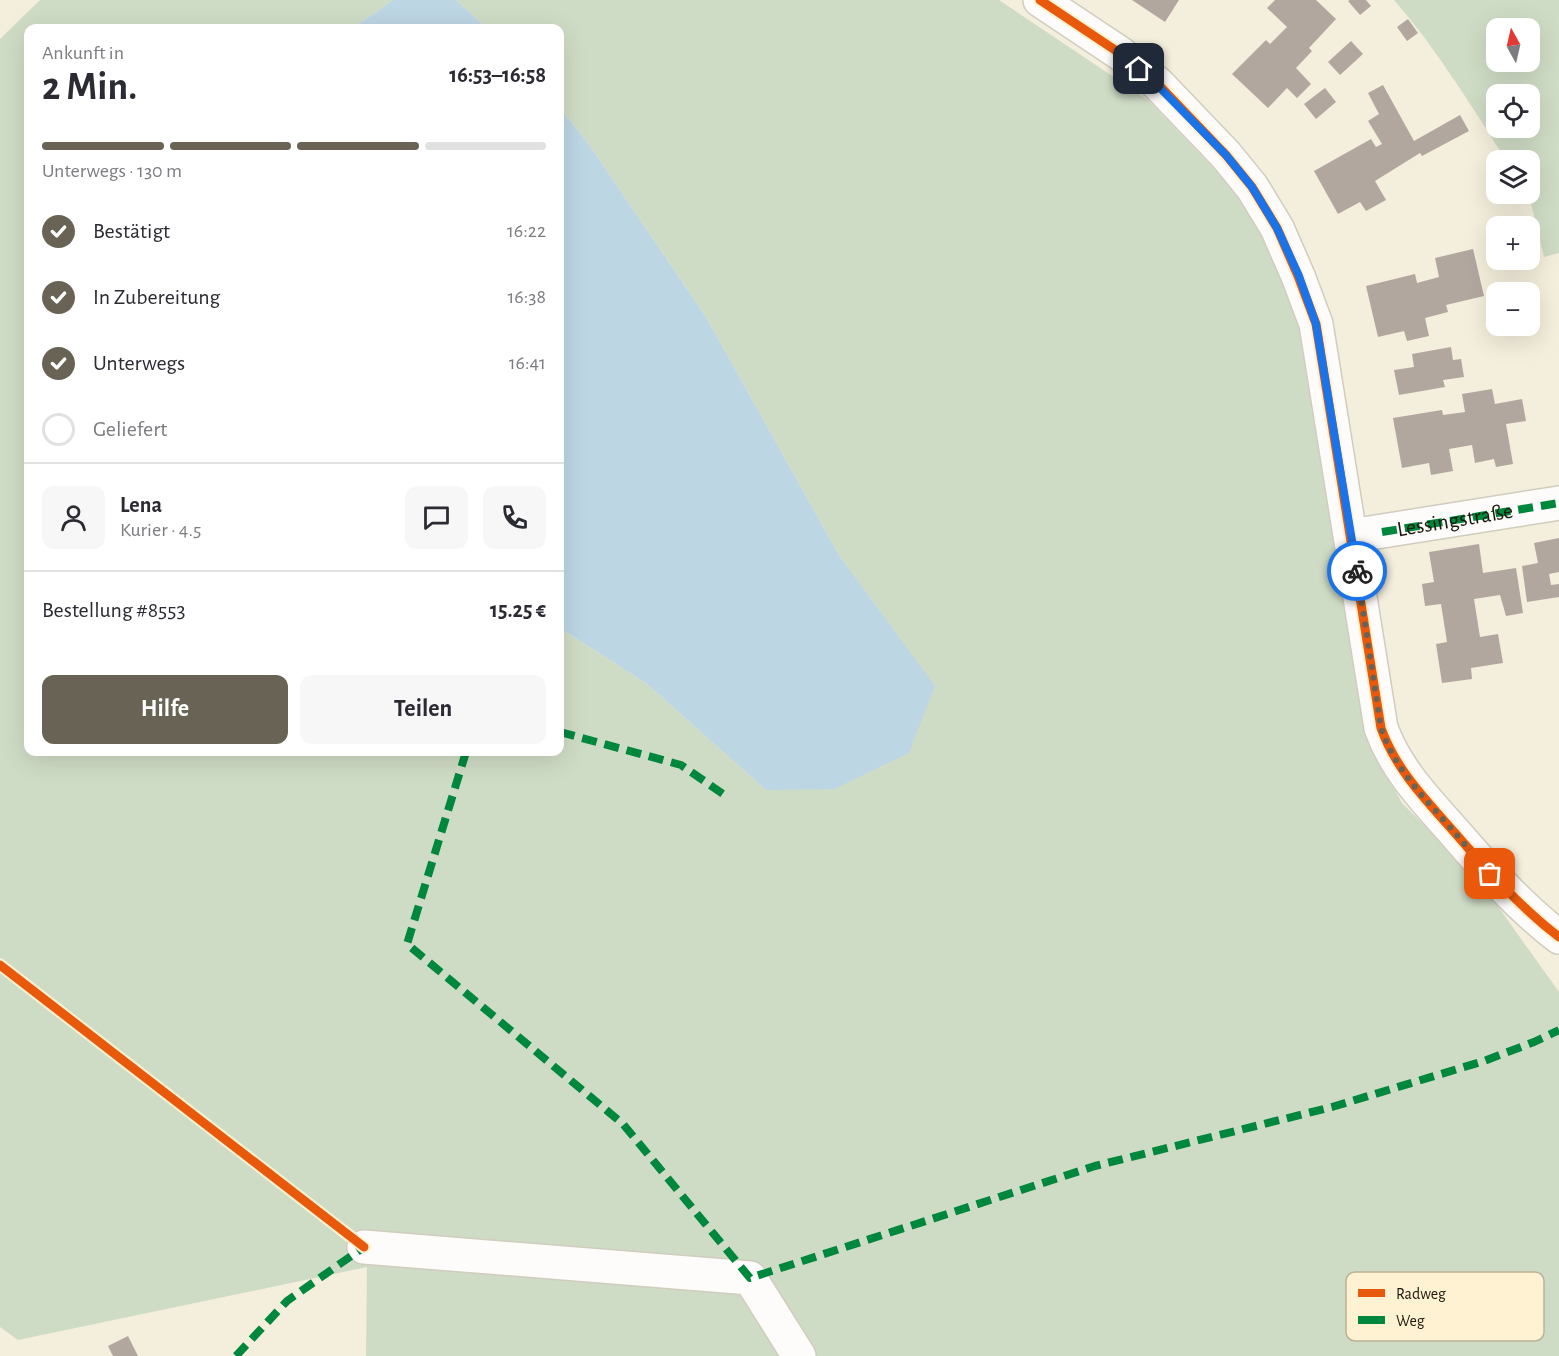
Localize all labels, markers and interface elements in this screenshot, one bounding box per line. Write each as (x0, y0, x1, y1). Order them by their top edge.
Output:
north arrow (1486, 18, 1540, 72)
map controls (1486, 18, 1540, 336)
text: Ankunft in (42, 43, 124, 63)
pin (1113, 43, 1164, 94)
icon: home (1122, 52, 1155, 85)
text: 16:53–16:58 (449, 64, 546, 86)
text: 2 Min. (42, 68, 137, 107)
button: locate (1486, 84, 1540, 138)
button: layers (1486, 150, 1540, 204)
text: Unterwegs · 130 m (42, 161, 182, 181)
icon: check (42, 215, 75, 248)
button: + (1486, 216, 1540, 270)
text: Bestätigt (93, 220, 170, 242)
text: 16:22 (507, 221, 546, 241)
icon: check (42, 281, 75, 314)
button: − (1486, 282, 1540, 336)
text: In Zubereitung (93, 286, 220, 308)
text: 16:38 (507, 287, 546, 307)
icon: check (42, 347, 75, 380)
text: Unterwegs (93, 352, 185, 374)
text: 16:41 (509, 353, 546, 373)
text: Geliefert (93, 418, 167, 440)
button: person (42, 486, 105, 549)
button: chat (405, 486, 468, 549)
button: phone (483, 486, 546, 549)
text: Lena (120, 494, 162, 516)
street label: Lessingstraße (1395, 500, 1515, 540)
text: Kurier · 4.5 (120, 520, 201, 540)
courier (1327, 541, 1387, 601)
icon: bike (1341, 555, 1374, 588)
text: Bestellung #8553 (42, 599, 186, 621)
text: 15.25 € (490, 599, 546, 621)
button: Hilfe (42, 675, 288, 744)
button: Teilen (300, 675, 546, 744)
pin (1464, 848, 1515, 899)
icon: bag (1473, 857, 1506, 890)
legend (1346, 1272, 1544, 1341)
text: Radweg (1396, 1286, 1446, 1302)
text: Weg (1396, 1313, 1425, 1329)

